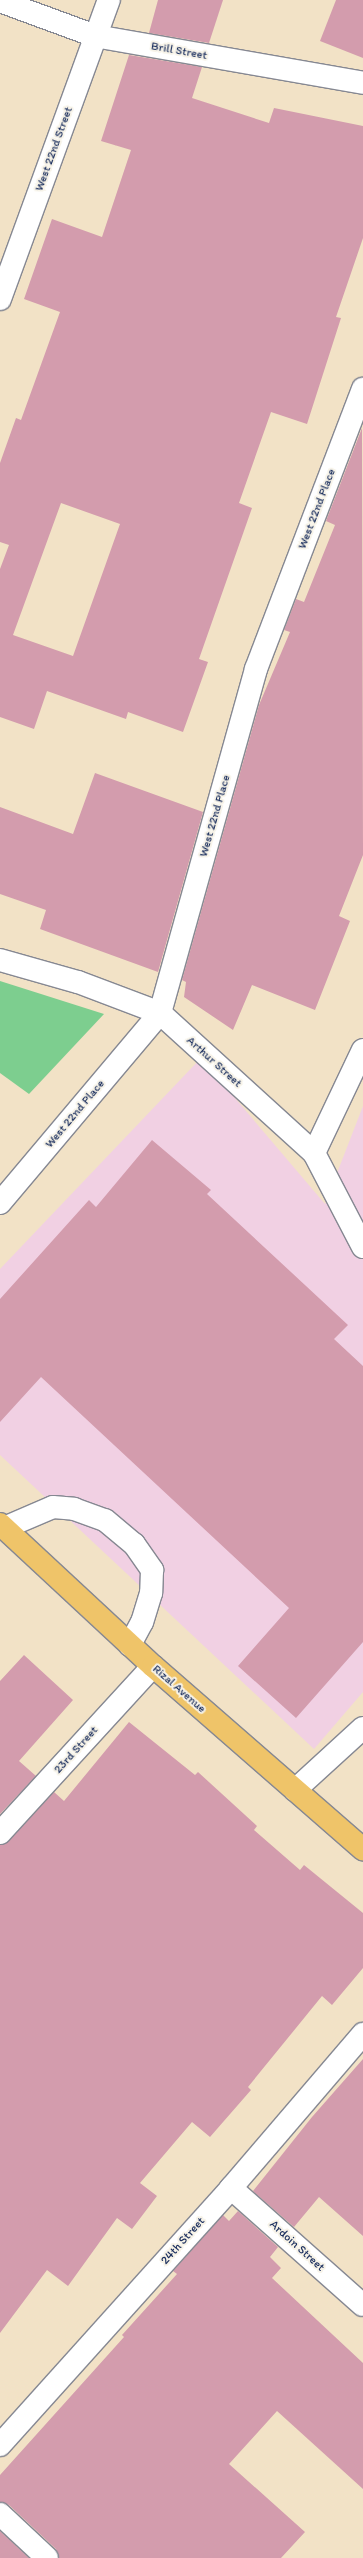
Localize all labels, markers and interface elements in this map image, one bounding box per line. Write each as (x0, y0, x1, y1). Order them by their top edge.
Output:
street label: Brill Street (150, 39, 208, 63)
street label: West 22nd Street (32, 105, 76, 193)
street label: West 22nd Place (295, 467, 339, 551)
street label: West 22nd Place (196, 774, 234, 858)
street label: Arthur Street (183, 1034, 245, 1090)
street label: West 22nd Place (42, 1077, 108, 1151)
street label: Rizal Avenue (150, 1662, 208, 1716)
street label: 23rd Street (51, 1723, 101, 1777)
street label: 24th Street (158, 2214, 208, 2268)
street label: Ardoin Street (266, 2217, 328, 2275)

